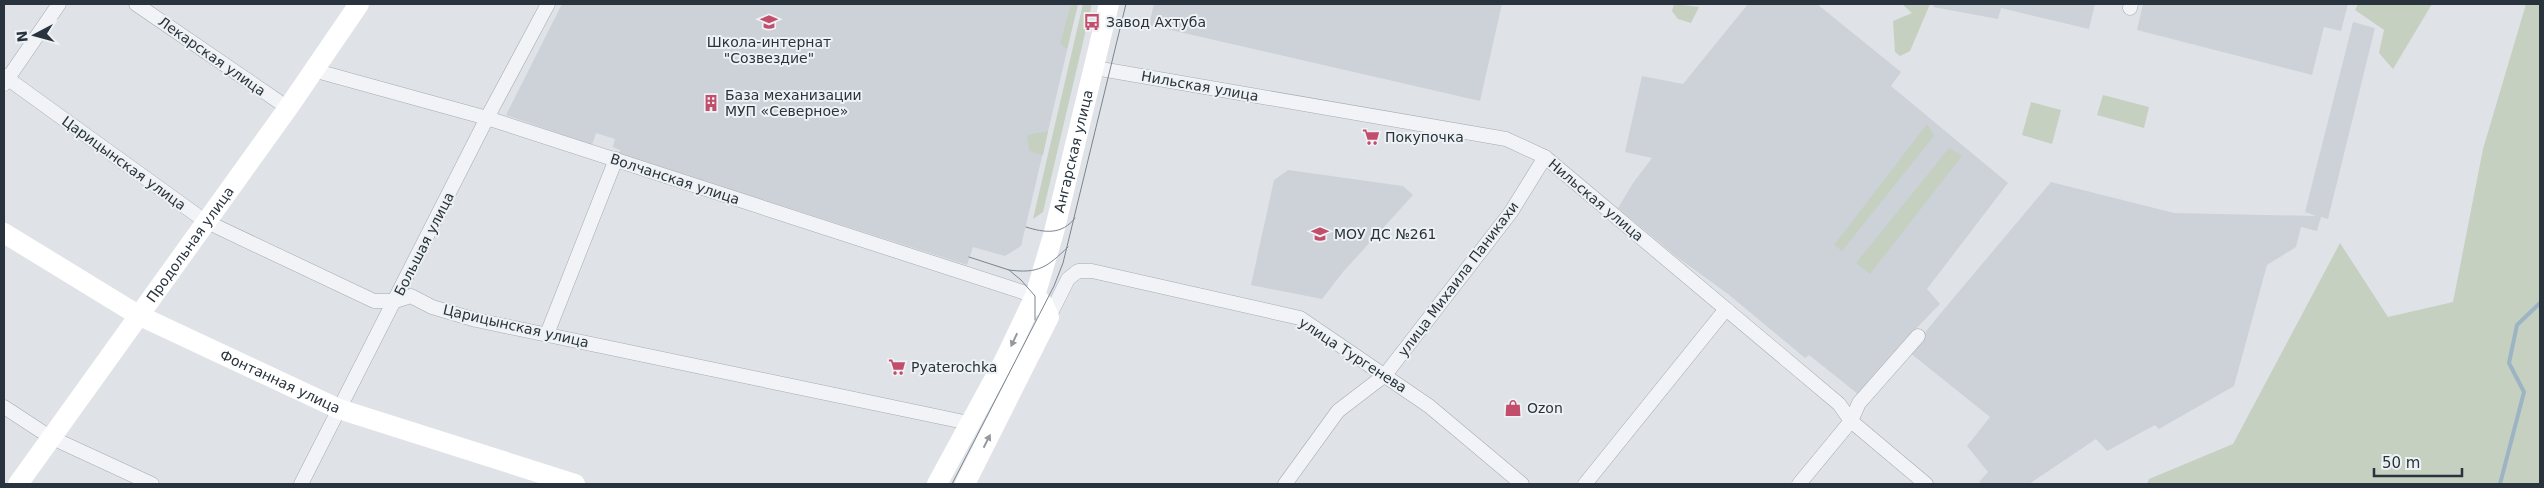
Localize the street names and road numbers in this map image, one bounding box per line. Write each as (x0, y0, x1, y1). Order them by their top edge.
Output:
street label: Лекарская улица (155, 13, 269, 99)
street label: Нильская улица (1140, 68, 1260, 104)
street label: Ангарская улица (1051, 88, 1096, 214)
street label: Царицынская улица (59, 113, 189, 213)
street label: Волчанская улица (608, 151, 742, 207)
street label: Нильская улица (1545, 156, 1647, 244)
street label: Продольная улица (143, 183, 237, 305)
street label: Большая улица (391, 190, 457, 298)
street label: улица Михаила Паникахи (1394, 198, 1522, 360)
street label: Царицынская улица (442, 301, 590, 351)
street label: улица Тургенева (1296, 314, 1410, 396)
street label: Фонтанная улица (217, 347, 343, 416)

